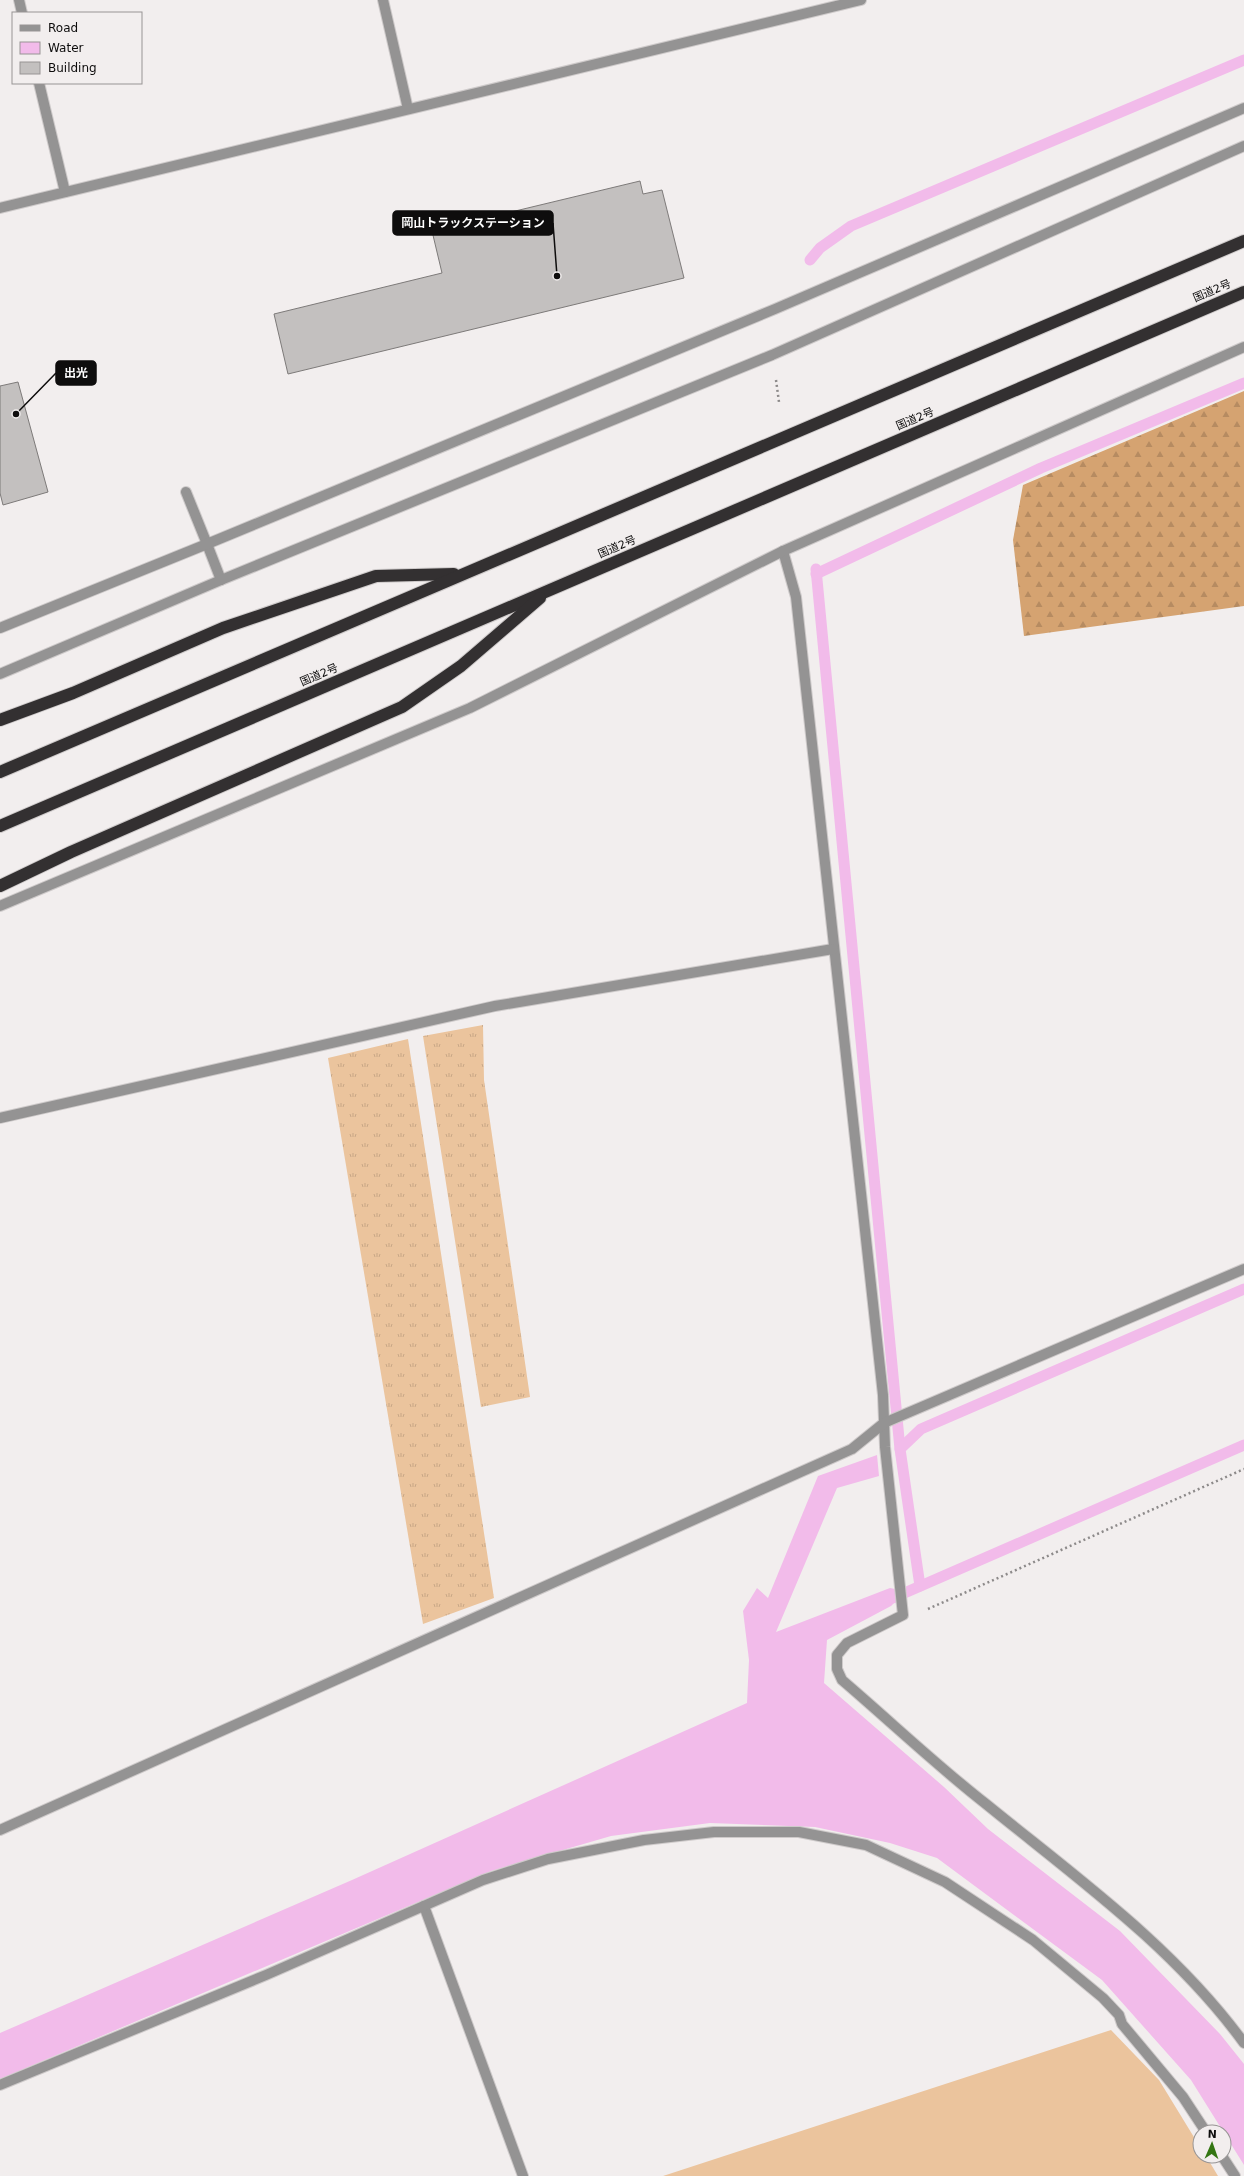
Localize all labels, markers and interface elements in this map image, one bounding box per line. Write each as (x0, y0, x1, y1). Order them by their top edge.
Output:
legend (12, 12, 142, 84)
text: Road (48, 21, 78, 35)
text: Water (48, 41, 84, 55)
text: Building (48, 61, 97, 75)
callout: 岡山トラックステーション (393, 211, 553, 235)
text: 岡山トラックステーション (401, 216, 545, 230)
street label: 国道2号 (1191, 277, 1233, 305)
callout: 出光 (56, 361, 96, 385)
text: 出光 (64, 366, 88, 380)
street label: 国道2号 (894, 405, 936, 433)
street label: 国道2号 (596, 533, 638, 561)
street label: 国道2号 (298, 661, 340, 689)
north arrow (1192, 2124, 1232, 2164)
text: N (1207, 2128, 1217, 2141)

